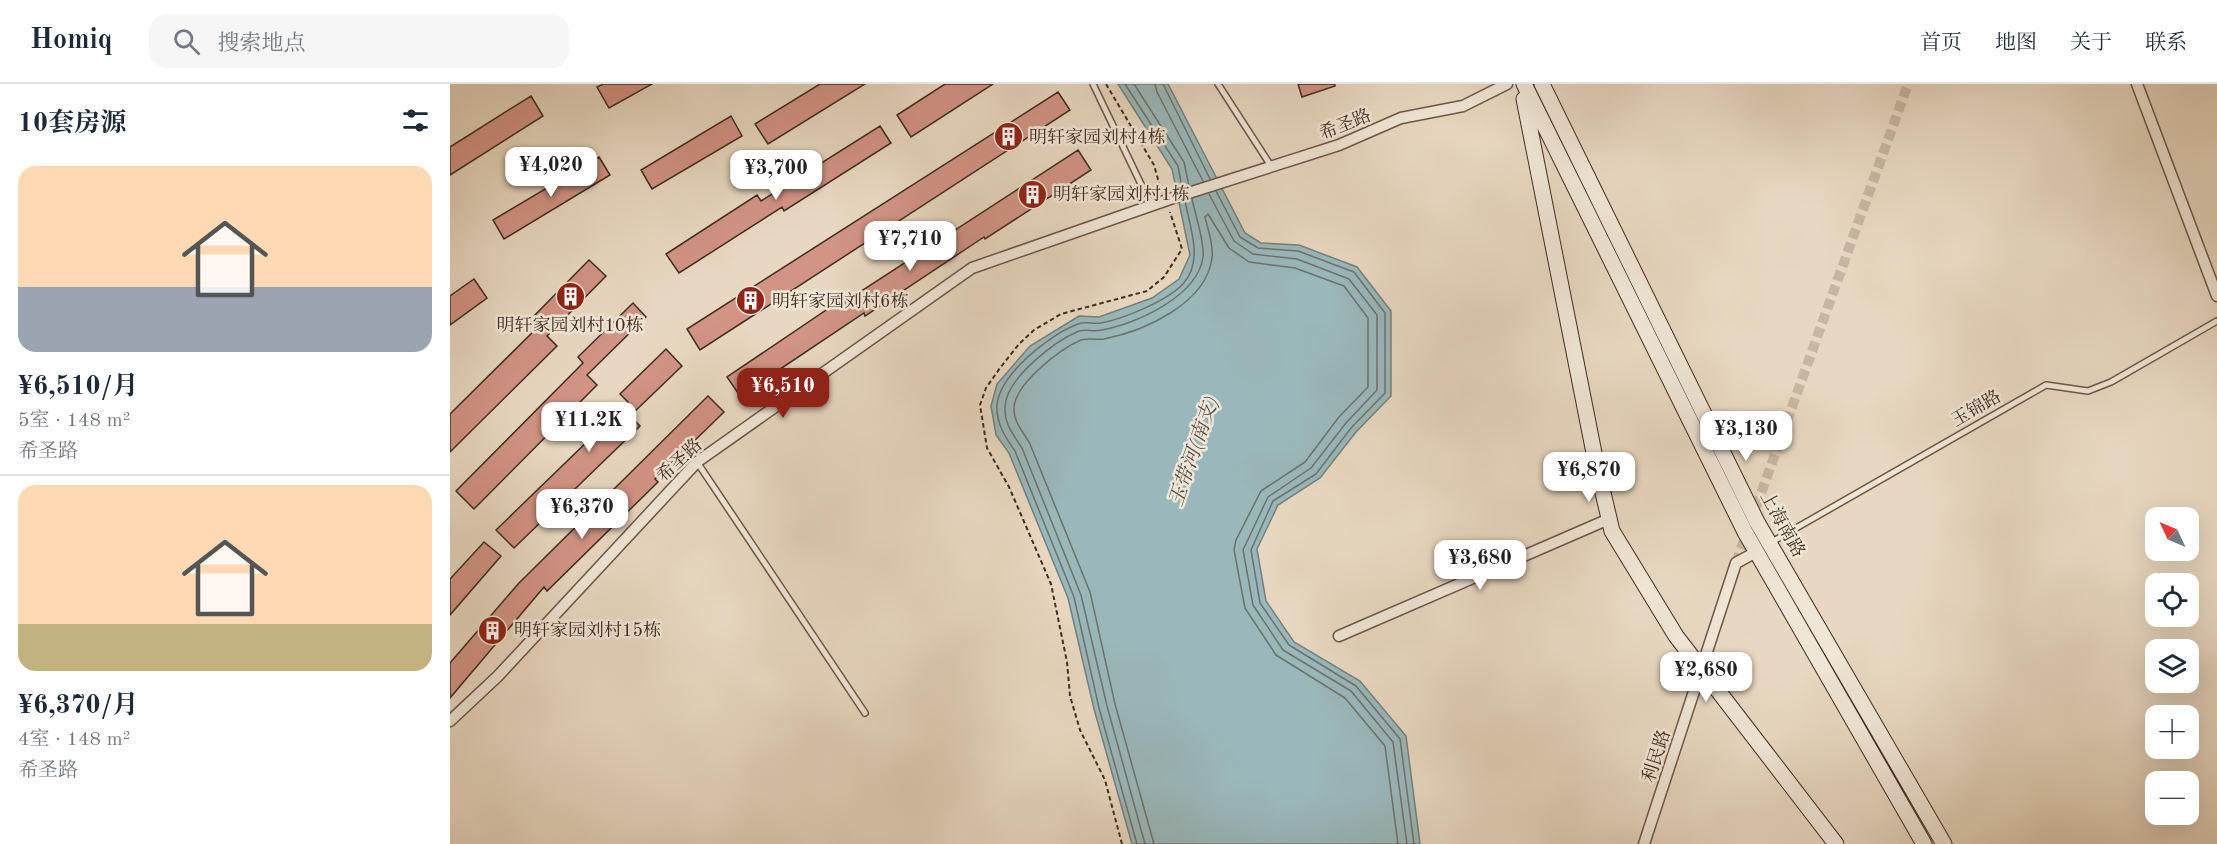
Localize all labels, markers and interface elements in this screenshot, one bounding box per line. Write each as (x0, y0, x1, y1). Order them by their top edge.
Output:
search box (149, 14, 569, 68)
icon: search (170, 25, 203, 58)
text: Homiq (30, 27, 113, 55)
text: 搜索地点 (218, 33, 306, 55)
text: 首页 (1920, 33, 1962, 54)
text: 地图 (1995, 33, 2037, 54)
text: 关于 (2070, 33, 2112, 54)
text: 联系 (2145, 33, 2187, 54)
icon: filters (399, 104, 432, 137)
street label: 希圣路 (1316, 105, 1374, 143)
text: 10套房源 (18, 111, 126, 137)
building icon: 明轩家园刘村4栋 (992, 121, 1024, 153)
place label: 明轩家园刘村4栋 (1029, 127, 1165, 147)
pin: ¥4,020 (502, 147, 600, 198)
pin: ¥3,700 (727, 150, 825, 201)
text: ¥4,020 (519, 156, 583, 176)
text: ¥3,700 (744, 159, 808, 179)
building icon: 明轩家园刘村1栋 (1016, 178, 1048, 210)
place label: 明轩家园刘村1栋 (1053, 184, 1189, 204)
icon: home (171, 205, 279, 313)
pin: ¥7,710 (861, 221, 959, 272)
text: ¥7,710 (878, 230, 942, 250)
building icon: 明轩家园刘村10栋 (554, 280, 586, 312)
building icon: 明轩家园刘村6栋 (735, 285, 767, 317)
place label: 明轩家园刘村6栋 (772, 291, 908, 311)
place label: 明轩家园刘村10栋 (497, 315, 643, 335)
pin: ¥6,510 (734, 368, 832, 419)
text: ¥6,510/月 (18, 374, 138, 400)
text: ¥6,510 (751, 377, 815, 397)
street label: 玉锦路 (1948, 386, 2004, 430)
water label: 玉带河(南支) (1165, 393, 1223, 509)
pin: ¥11.2K (540, 402, 638, 453)
text: 5室 · 148 m² (18, 411, 130, 431)
text: ¥11.2K (555, 411, 623, 431)
pin: ¥3,130 (1697, 411, 1795, 462)
text: ¥3,130 (1714, 420, 1778, 440)
street label: 希圣路 (652, 434, 706, 486)
text: 希圣路 (18, 442, 78, 462)
pin: ¥6,870 (1540, 452, 1638, 503)
text: ¥6,870 (1557, 461, 1621, 481)
street label: 上海南路 (1757, 488, 1809, 560)
pin: ¥6,370 (533, 489, 631, 540)
text: ¥6,370 (550, 498, 614, 518)
north arrow (2145, 507, 2199, 561)
map controls (2145, 507, 2199, 825)
icon: home (171, 524, 279, 632)
pin: ¥3,680 (1431, 540, 1529, 591)
text: ¥3,680 (1448, 549, 1512, 569)
button: locate (2145, 573, 2199, 627)
building icon: 明轩家园刘村15栋 (477, 614, 509, 646)
place label: 明轩家园刘村15栋 (514, 620, 661, 640)
button: layers (2145, 639, 2199, 693)
pin: ¥2,680 (1657, 652, 1755, 703)
text: ¥2,680 (1674, 661, 1738, 681)
text: ¥6,370/月 (18, 693, 138, 719)
button: + (2145, 705, 2199, 759)
street label: 利民路 (1638, 727, 1674, 785)
text: 4室 · 148 m² (18, 730, 130, 750)
text: 希圣路 (18, 761, 78, 781)
button: − (2145, 771, 2199, 825)

